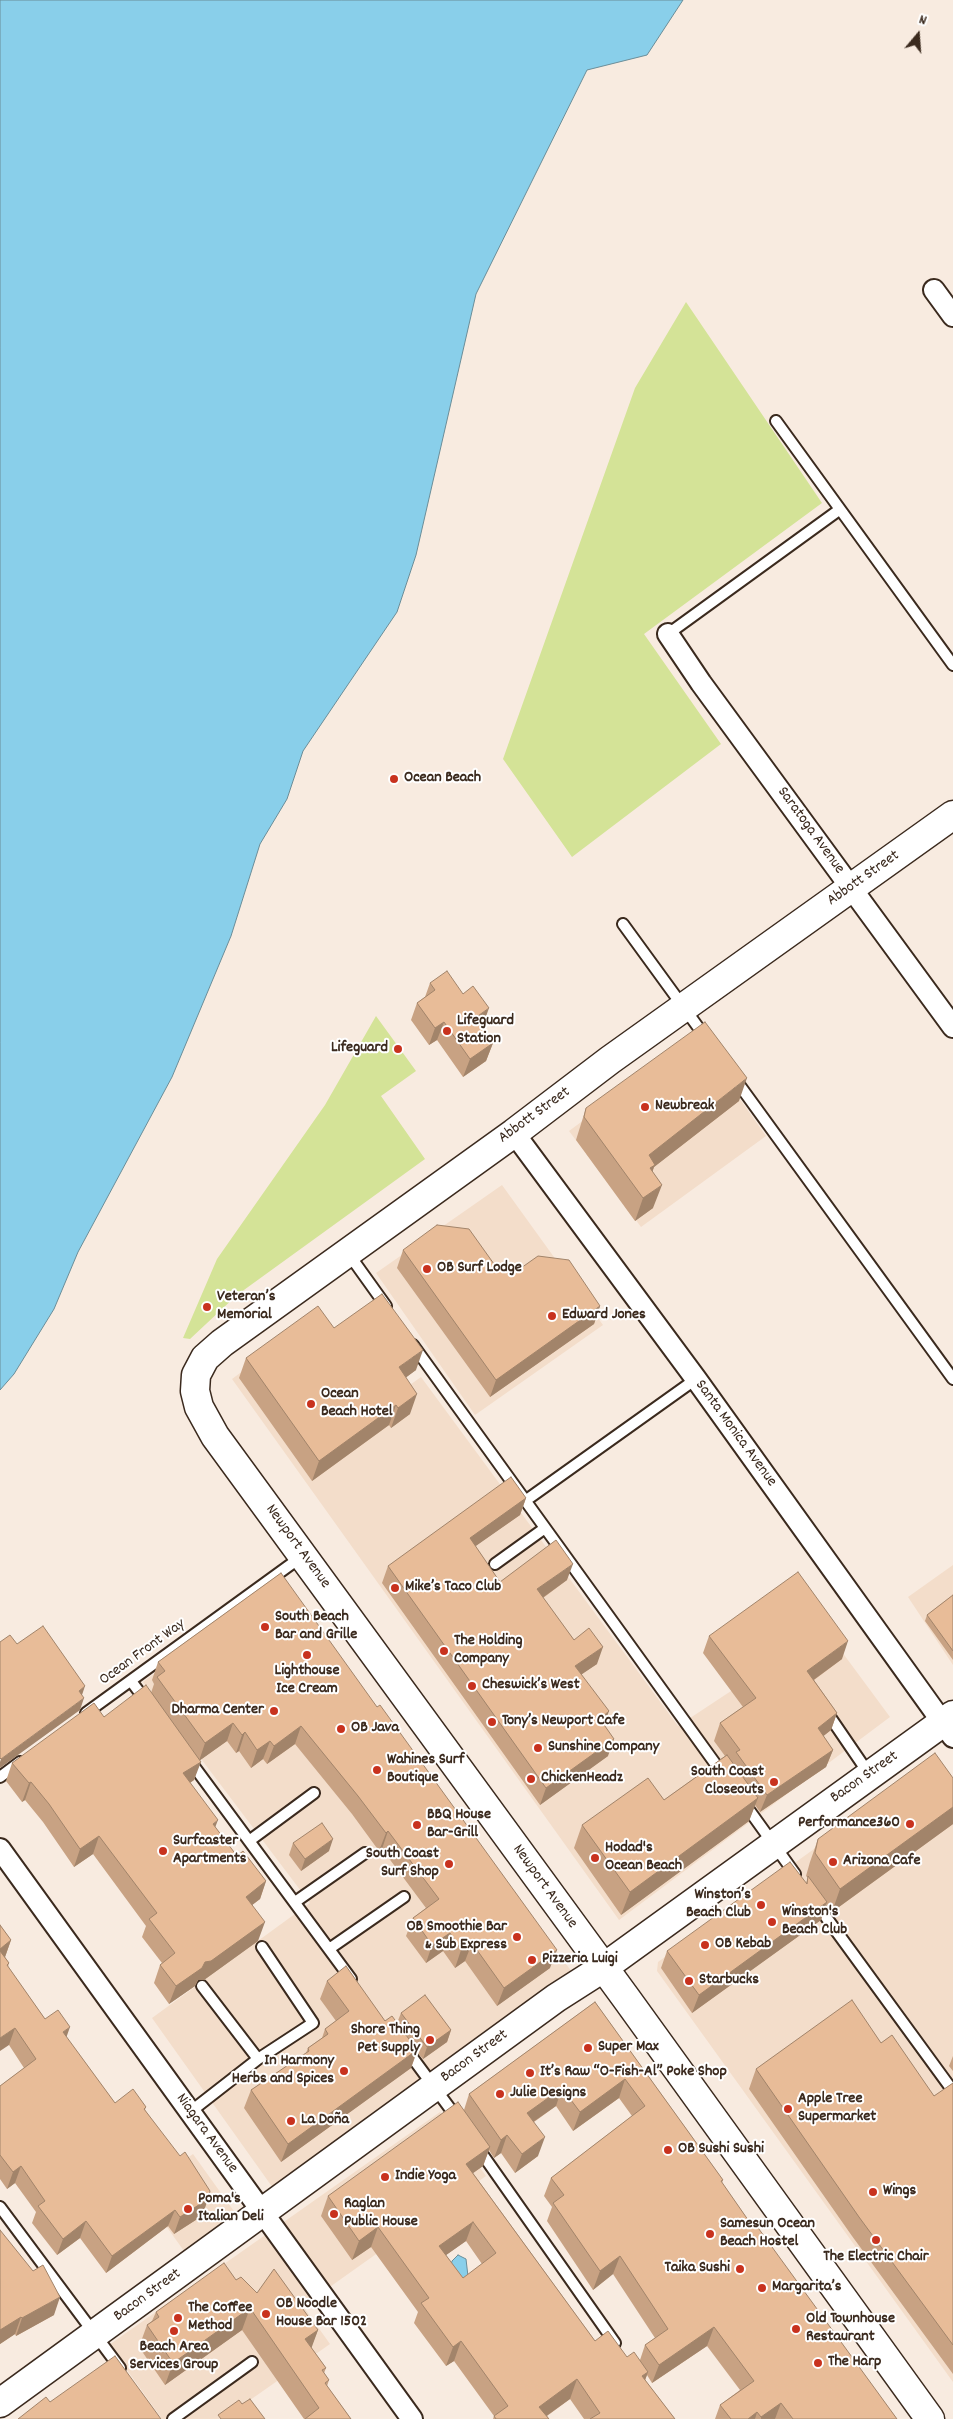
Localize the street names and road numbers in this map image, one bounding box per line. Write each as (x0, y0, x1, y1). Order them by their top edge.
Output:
street label: Saratoga Avenue (772, 784, 848, 878)
street label: Abbott Street (824, 847, 904, 911)
street label: Abbott Street (495, 1084, 575, 1148)
street label: Santa Monica Avenue (690, 1377, 780, 1491)
street label: Newport Avenue (260, 1501, 334, 1593)
street label: Ocean Front Way (96, 1615, 190, 1691)
street label: Bacon Street (827, 1748, 903, 1808)
street label: Newport Avenue (507, 1841, 581, 1933)
street label: Bacon Street (438, 2026, 512, 2088)
street label: Niagara Avenue (171, 2090, 241, 2178)
street label: Bacon Street (111, 2265, 185, 2327)

